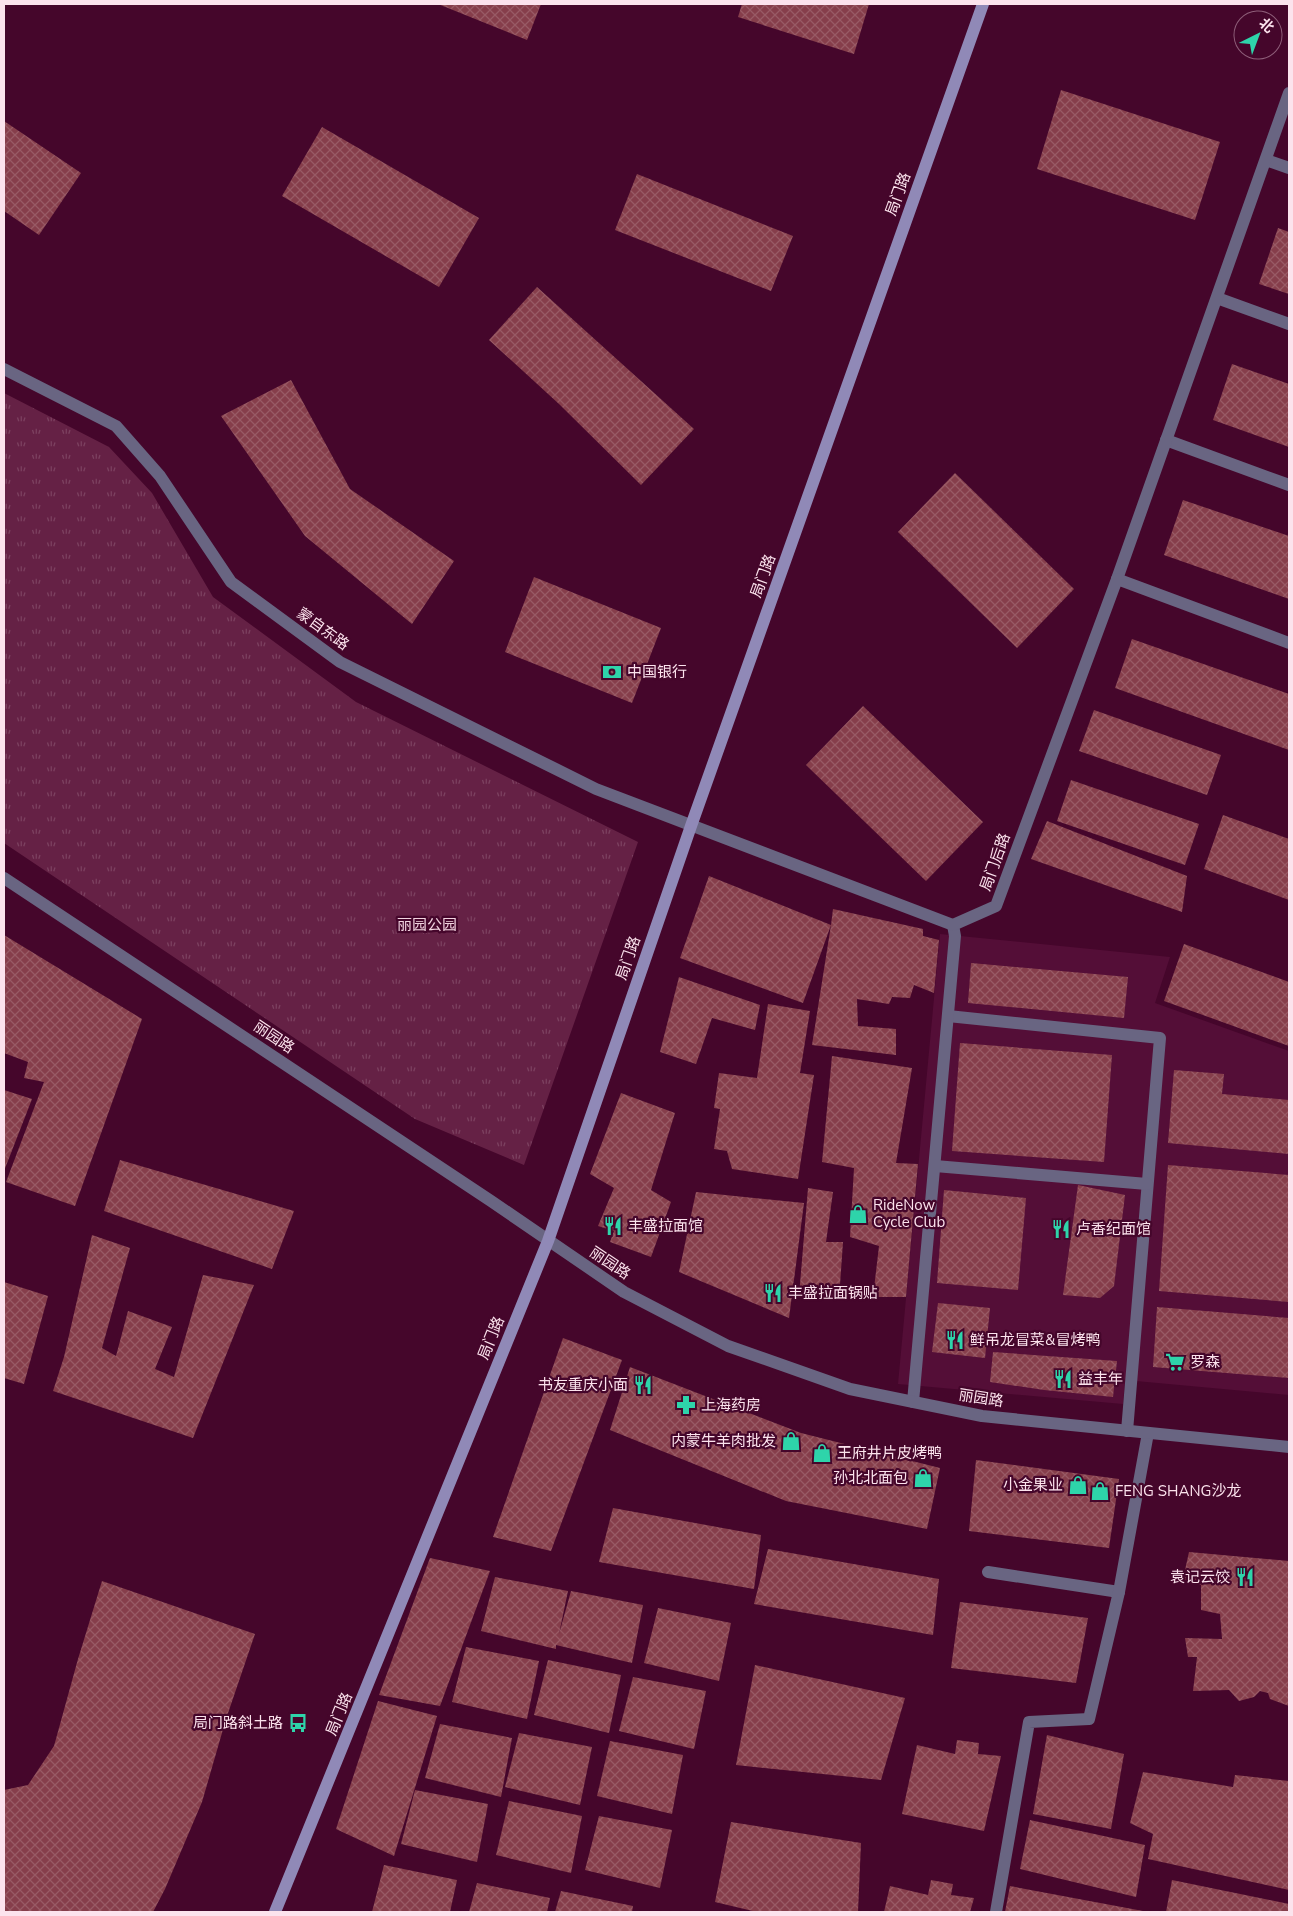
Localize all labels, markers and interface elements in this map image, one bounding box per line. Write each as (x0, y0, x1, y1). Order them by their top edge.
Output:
north arrow (1233, 10, 1283, 60)
text: 北 (1255, 14, 1278, 37)
street label: 局门路 (881, 169, 915, 219)
street label: 局门路 (746, 551, 780, 601)
street label: 蒙自东路 (293, 603, 353, 655)
bank icon: 中国银行 (601, 661, 623, 683)
place label: 中国银行 (627, 662, 687, 682)
street label: 局门后路 (975, 830, 1015, 894)
park label: 丽园公园 (397, 915, 457, 935)
street label: 局门路 (611, 933, 645, 983)
street label: 丽园路 (250, 1016, 298, 1058)
place label: RideNow Cycle Club (873, 1195, 945, 1232)
shop icon: RideNow Cycle Club (847, 1203, 869, 1225)
restaurant icon: 丰盛拉面馆 (602, 1215, 624, 1237)
place label: 丰盛拉面馆 (628, 1216, 703, 1236)
restaurant icon: 卢香纪面馆 (1050, 1218, 1072, 1240)
place label: 卢香纪面馆 (1076, 1219, 1151, 1239)
street label: 丽园路 (586, 1242, 634, 1284)
restaurant icon: 丰盛拉面锅贴 (762, 1282, 784, 1304)
place label: 丰盛拉面锅贴 (788, 1283, 878, 1303)
street label: 局门路 (473, 1313, 509, 1363)
restaurant icon: 鲜吊龙冒菜&冒烤鸭 (944, 1329, 966, 1351)
place label: 鲜吊龙冒菜&冒烤鸭 (970, 1330, 1100, 1350)
supermarket icon: 罗森 (1164, 1351, 1186, 1373)
place label: 罗森 (1190, 1352, 1220, 1372)
restaurant icon: 益丰年 (1052, 1368, 1074, 1390)
place label: 益丰年 (1078, 1369, 1123, 1389)
restaurant icon: 书友重庆小面 (632, 1374, 654, 1396)
place label: 书友重庆小面 (538, 1375, 628, 1395)
street label: 丽园路 (957, 1385, 1005, 1411)
pharmacy icon: 上海药房 (675, 1394, 697, 1416)
place label: 上海药房 (701, 1395, 761, 1415)
shop icon: 内蒙牛羊肉批发 (780, 1430, 802, 1452)
place label: 内蒙牛羊肉批发 (671, 1431, 776, 1451)
shop icon: 王府井片皮烤鸭 (811, 1442, 833, 1464)
place label: 王府井片皮烤鸭 (837, 1443, 942, 1463)
shop icon: 孙北北面包 (912, 1467, 934, 1489)
place label: 孙北北面包 (833, 1468, 908, 1488)
shop icon: 小金果业 (1067, 1474, 1089, 1496)
place label: 小金果业 (1003, 1475, 1063, 1495)
shop icon: FENG SHANG沙龙 (1089, 1480, 1111, 1502)
place label: FENG SHANG沙龙 (1115, 1481, 1241, 1501)
restaurant icon: 袁记云饺 (1234, 1566, 1256, 1588)
place label: 袁记云饺 (1170, 1567, 1230, 1587)
street label: 局门路 (321, 1689, 357, 1739)
bus stop icon: 局门路斜土路 (287, 1712, 309, 1734)
place label: 局门路斜土路 (193, 1713, 283, 1733)

